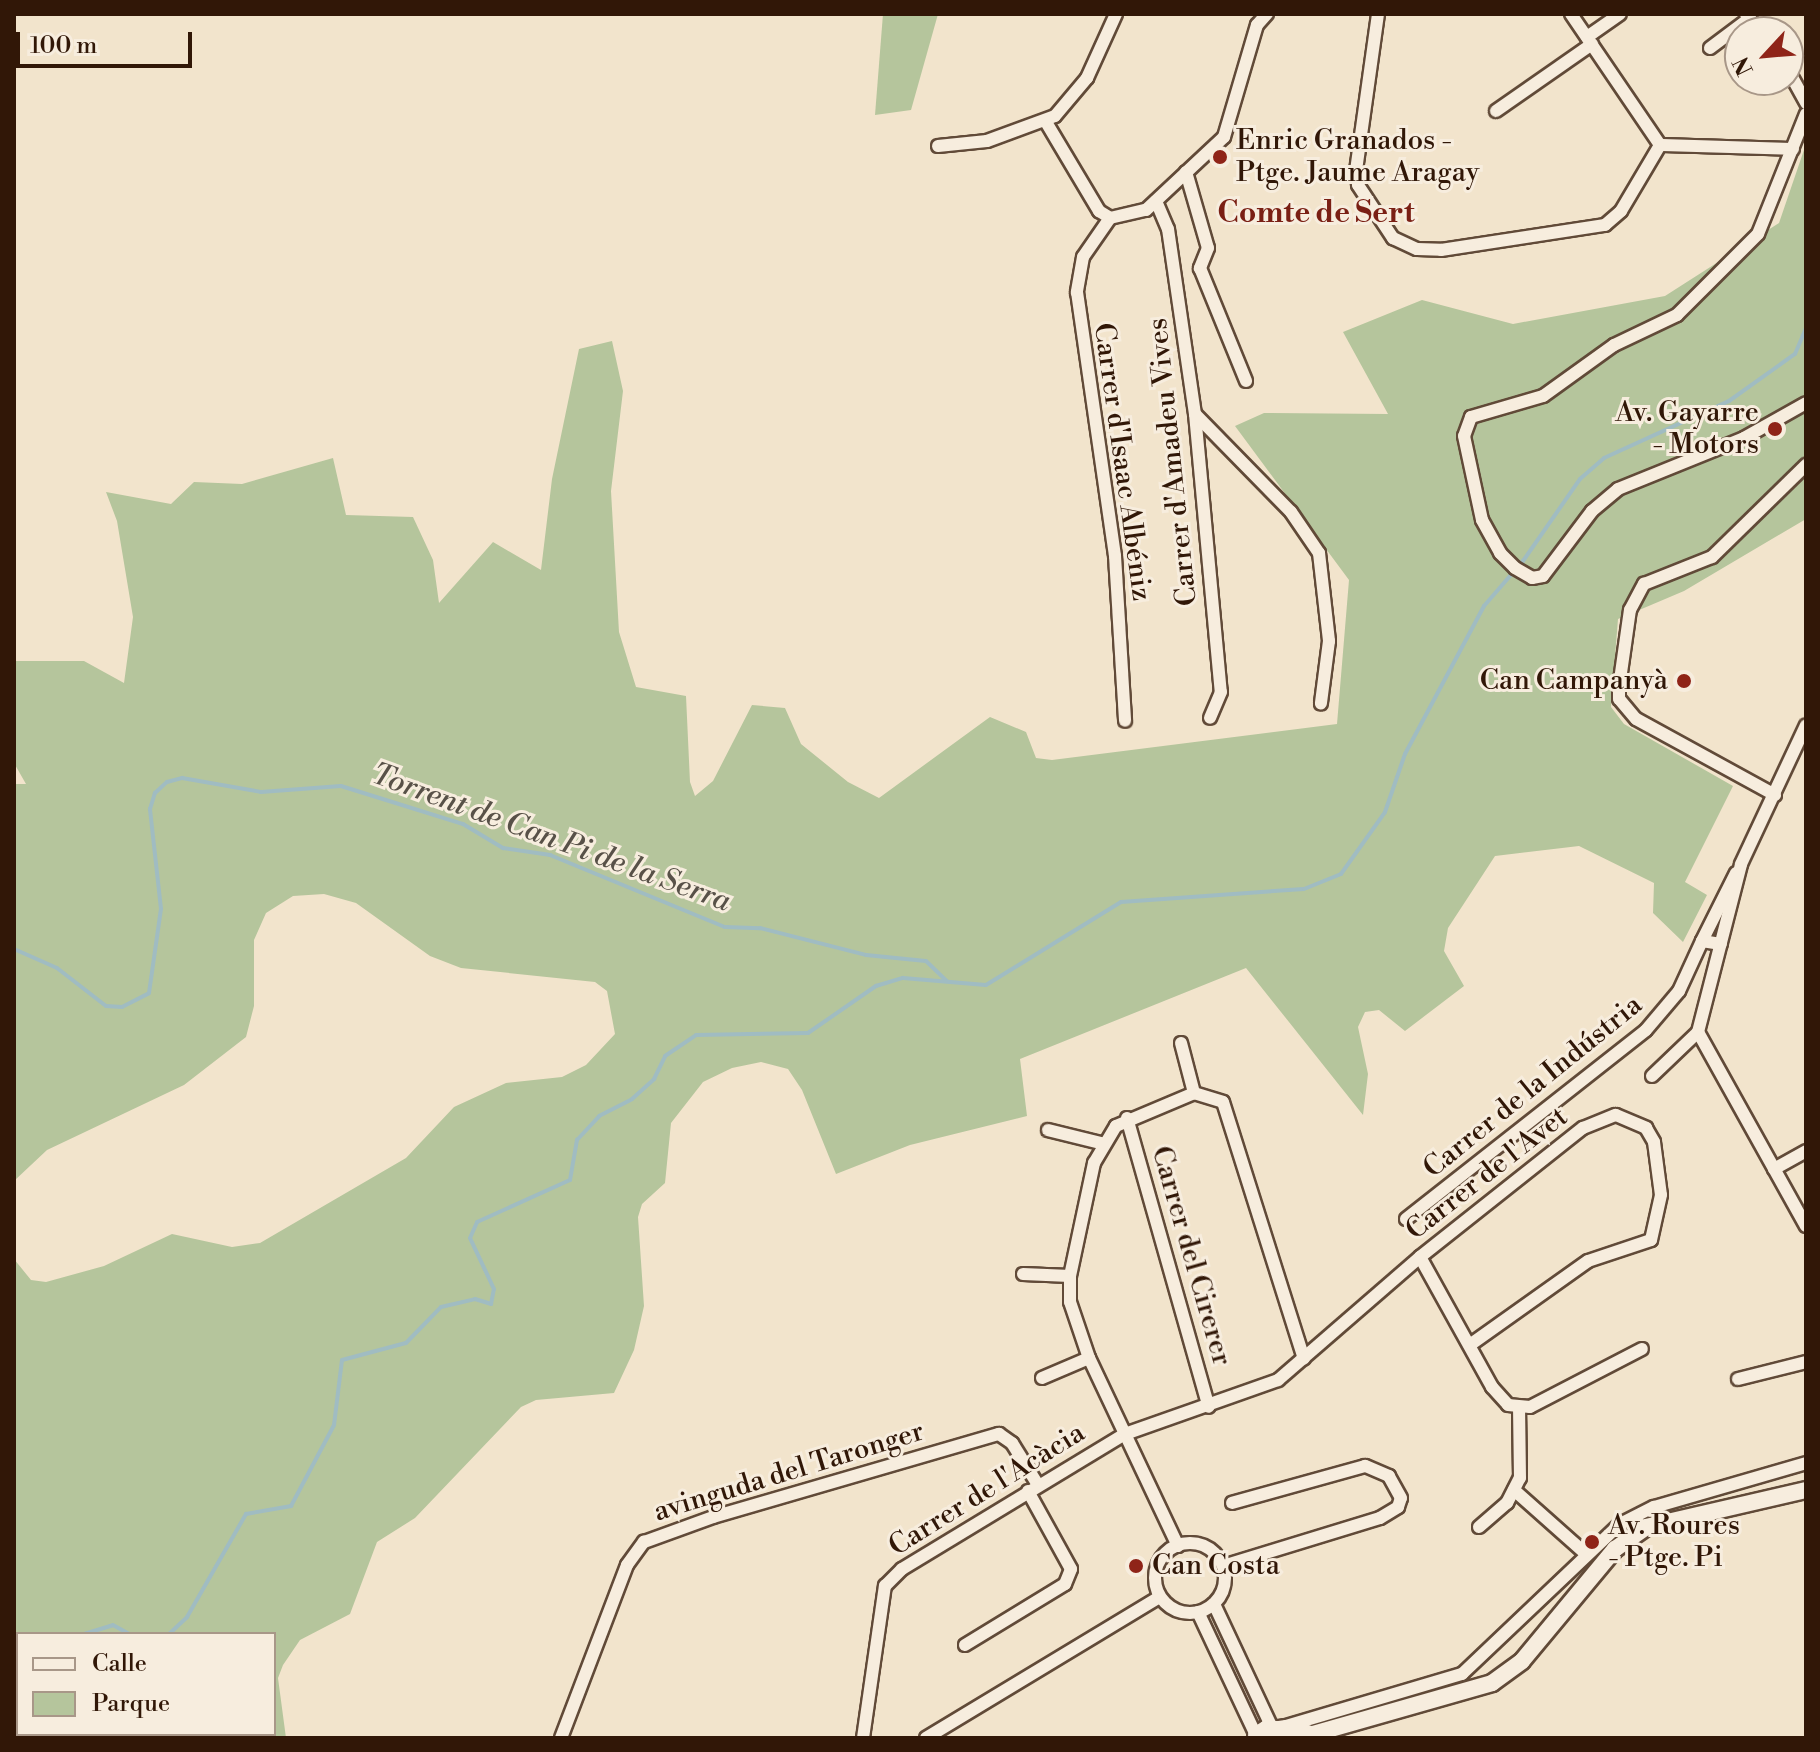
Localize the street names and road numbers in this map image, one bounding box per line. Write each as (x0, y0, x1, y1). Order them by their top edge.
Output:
street label: Carrer d'Amadeu Vives (1141, 316, 1205, 608)
street label: Carrer d'Isaac Albéniz (1086, 321, 1158, 603)
street label: Carrer de la Indústria (1417, 988, 1649, 1186)
street label: Carrer de l'Avet (1400, 1101, 1574, 1247)
street label: Carrer del Cirerer (1144, 1142, 1238, 1370)
street label: avinguda del Taronger (650, 1415, 928, 1529)
street label: Carrer de l'Acàcia (883, 1416, 1091, 1564)

